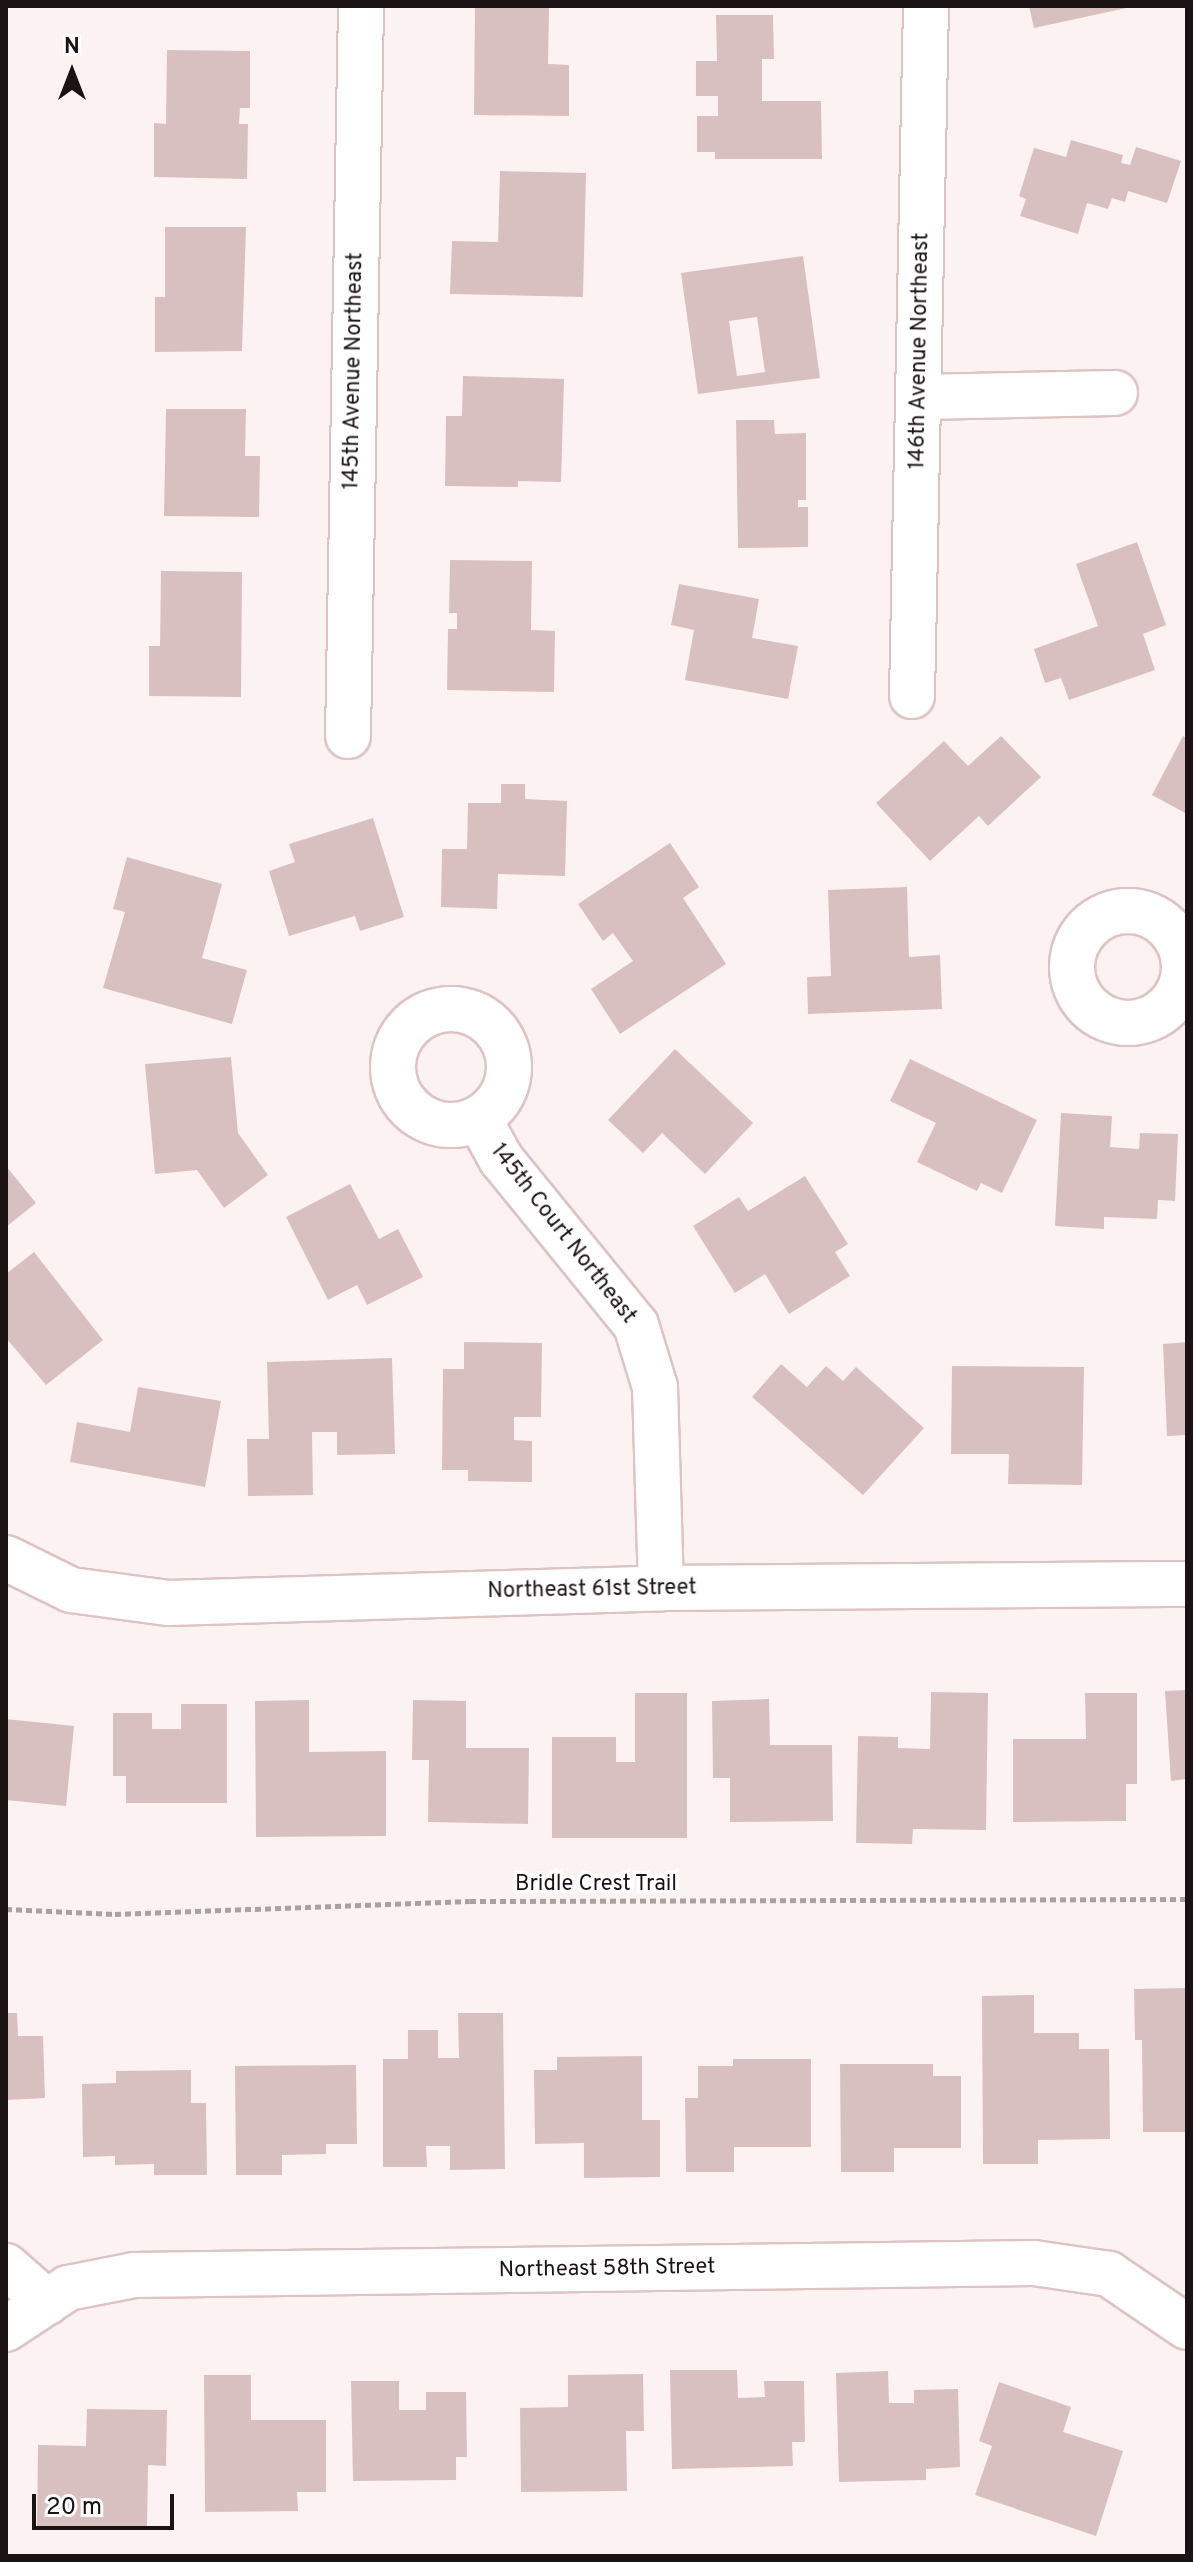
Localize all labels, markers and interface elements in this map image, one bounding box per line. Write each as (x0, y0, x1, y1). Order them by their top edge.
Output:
north arrow (32, 32, 112, 112)
text: N (64, 34, 80, 61)
street label: 146th Avenue Northeast (905, 232, 935, 470)
street label: 145th Avenue Northeast (339, 252, 369, 490)
street label: 145th Court Northeast (485, 1139, 641, 1329)
street label: Northeast 61st Street (487, 1575, 697, 1605)
street label: Bridle Crest Trail (514, 1872, 678, 1898)
street label: Northeast 58th Street (498, 2254, 716, 2284)
scale bar (36, 2478, 178, 2528)
text: 20 m (46, 2493, 102, 2523)

